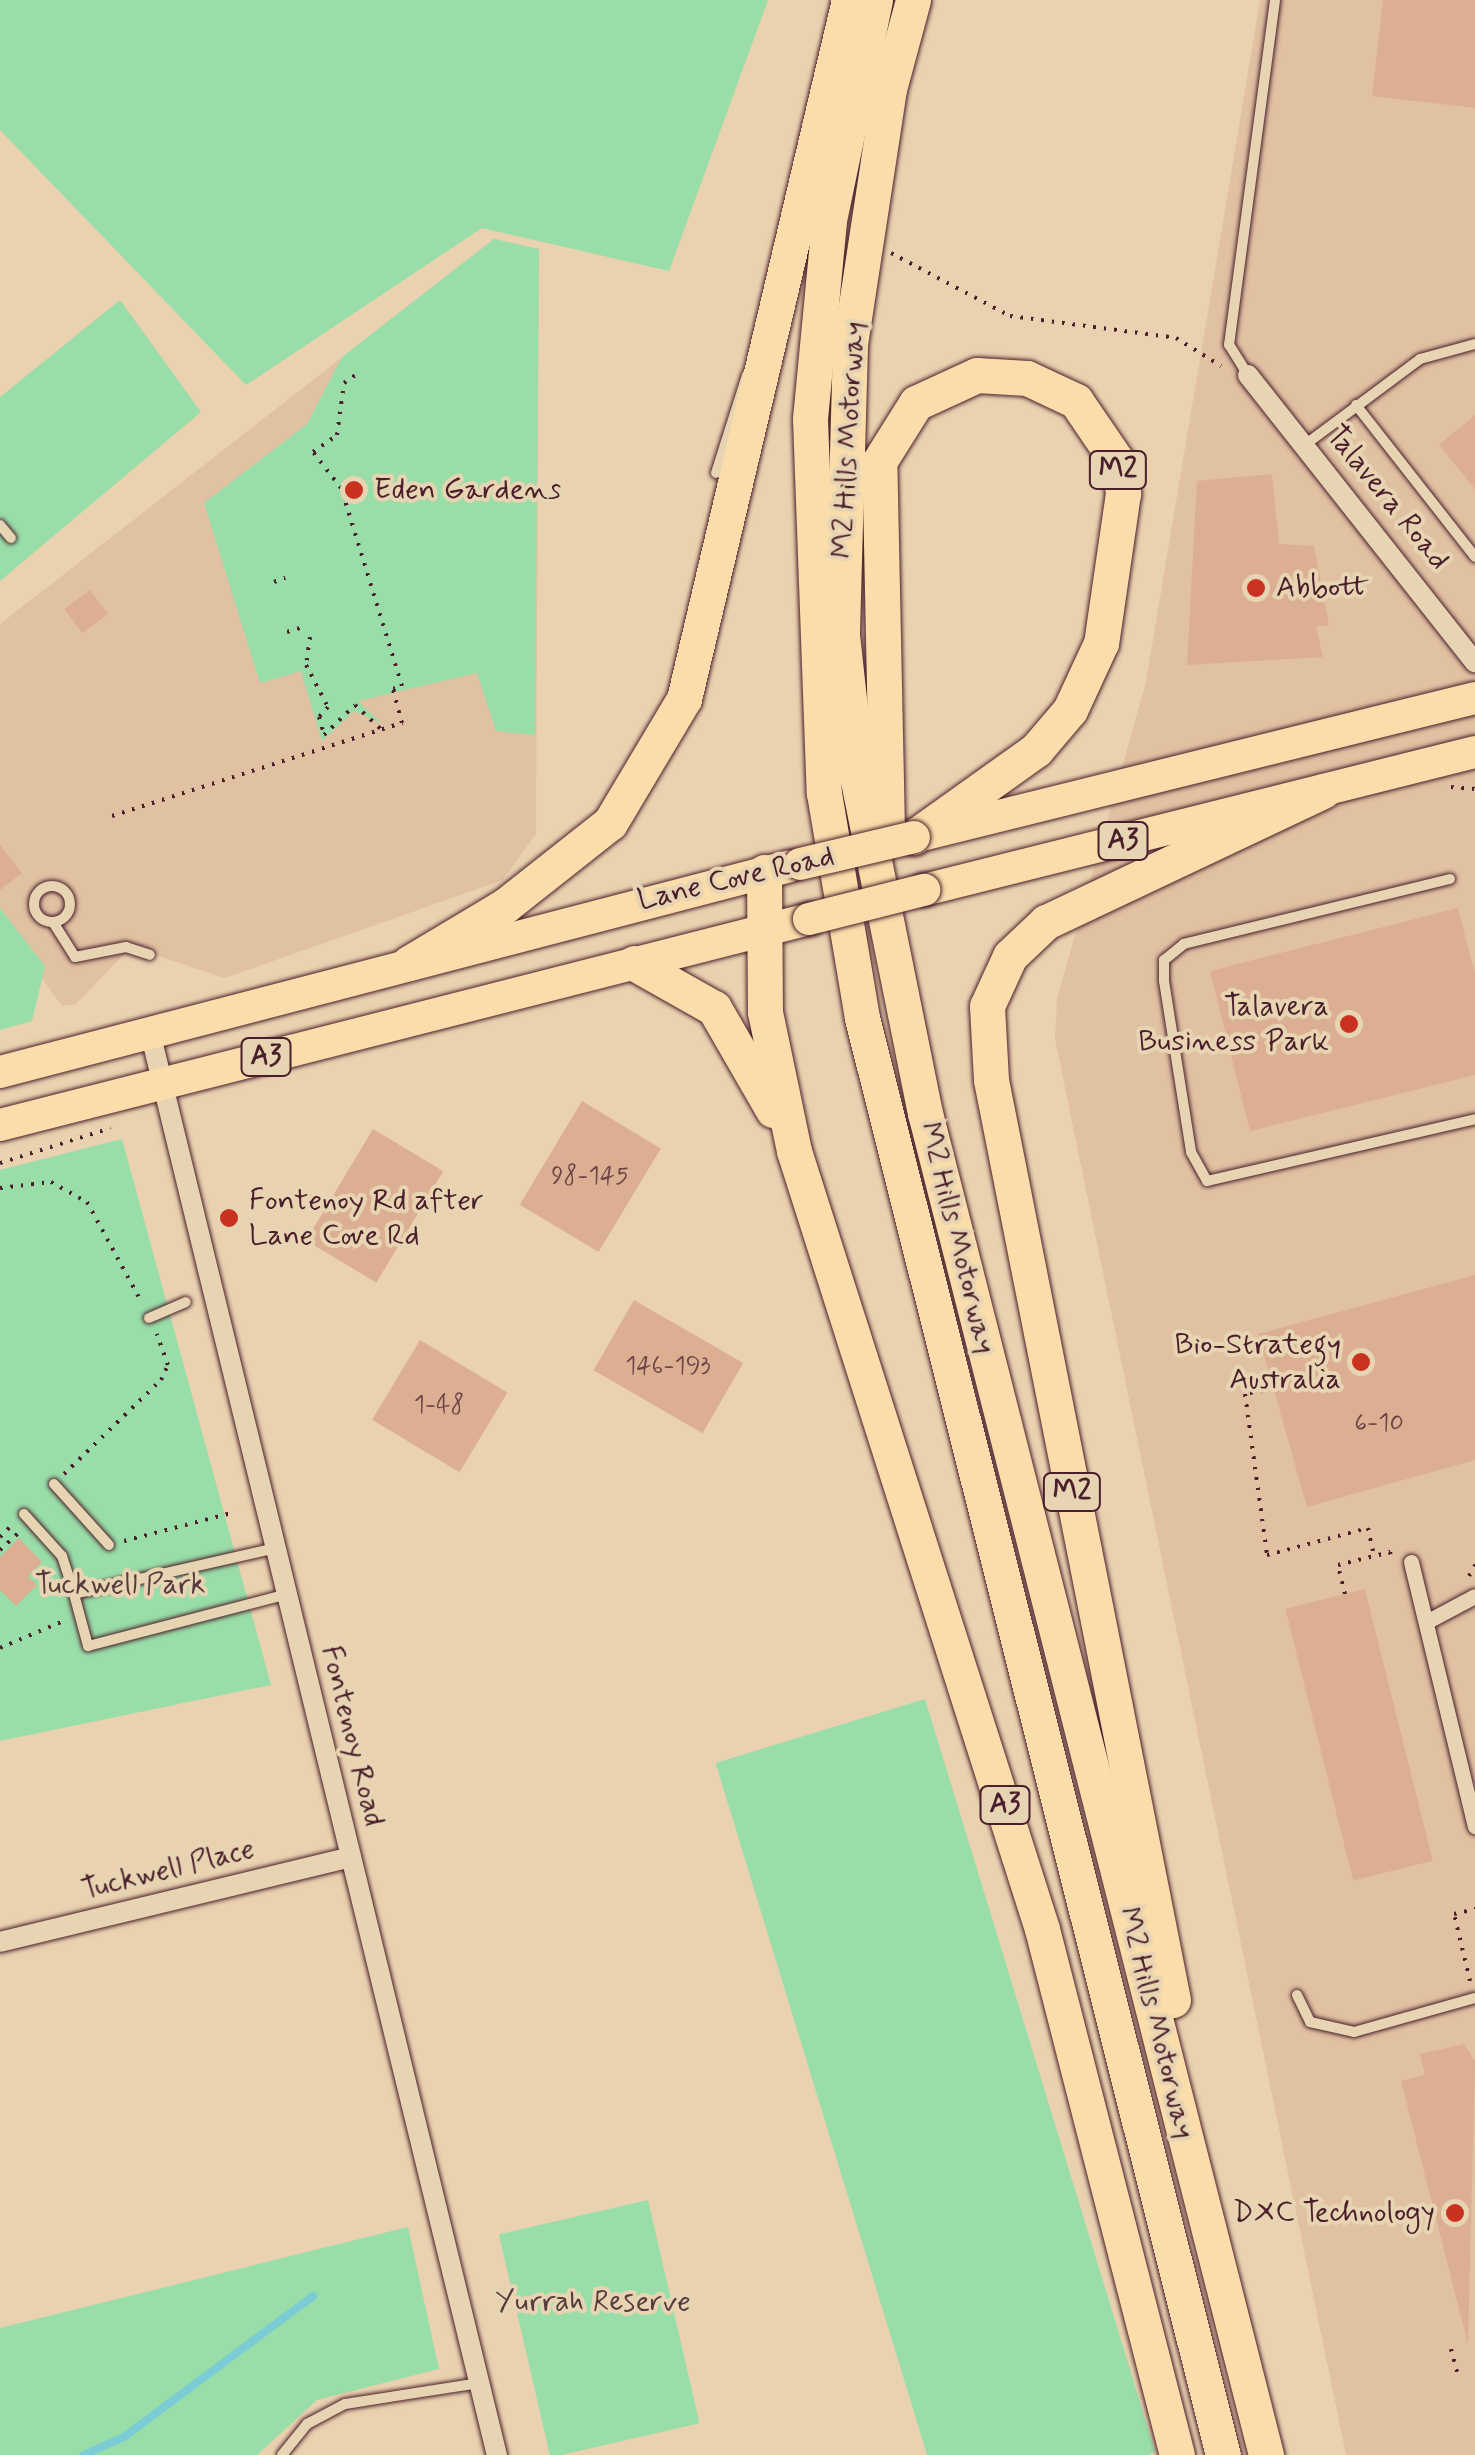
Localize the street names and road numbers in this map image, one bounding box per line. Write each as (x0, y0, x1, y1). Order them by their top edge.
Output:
street label: M2 Hills Motorway (825, 321, 873, 559)
street label: Talavera Road (1318, 419, 1456, 577)
road number: M2 (1088, 447, 1148, 493)
road number: A3 (1096, 818, 1150, 864)
street label: Lane Cove Road (634, 839, 838, 919)
road number: A3 (238, 1034, 294, 1080)
street label: M2 Hills Motorway (911, 1119, 1003, 1357)
road number: M2 (1042, 1469, 1102, 1515)
street label: Fontenoy Road (312, 1643, 392, 1829)
road number: A3 (978, 1782, 1032, 1828)
street label: Tuckwell Place (78, 1831, 258, 1909)
street label: M2 Hills Motorway (1110, 1904, 1202, 2142)

